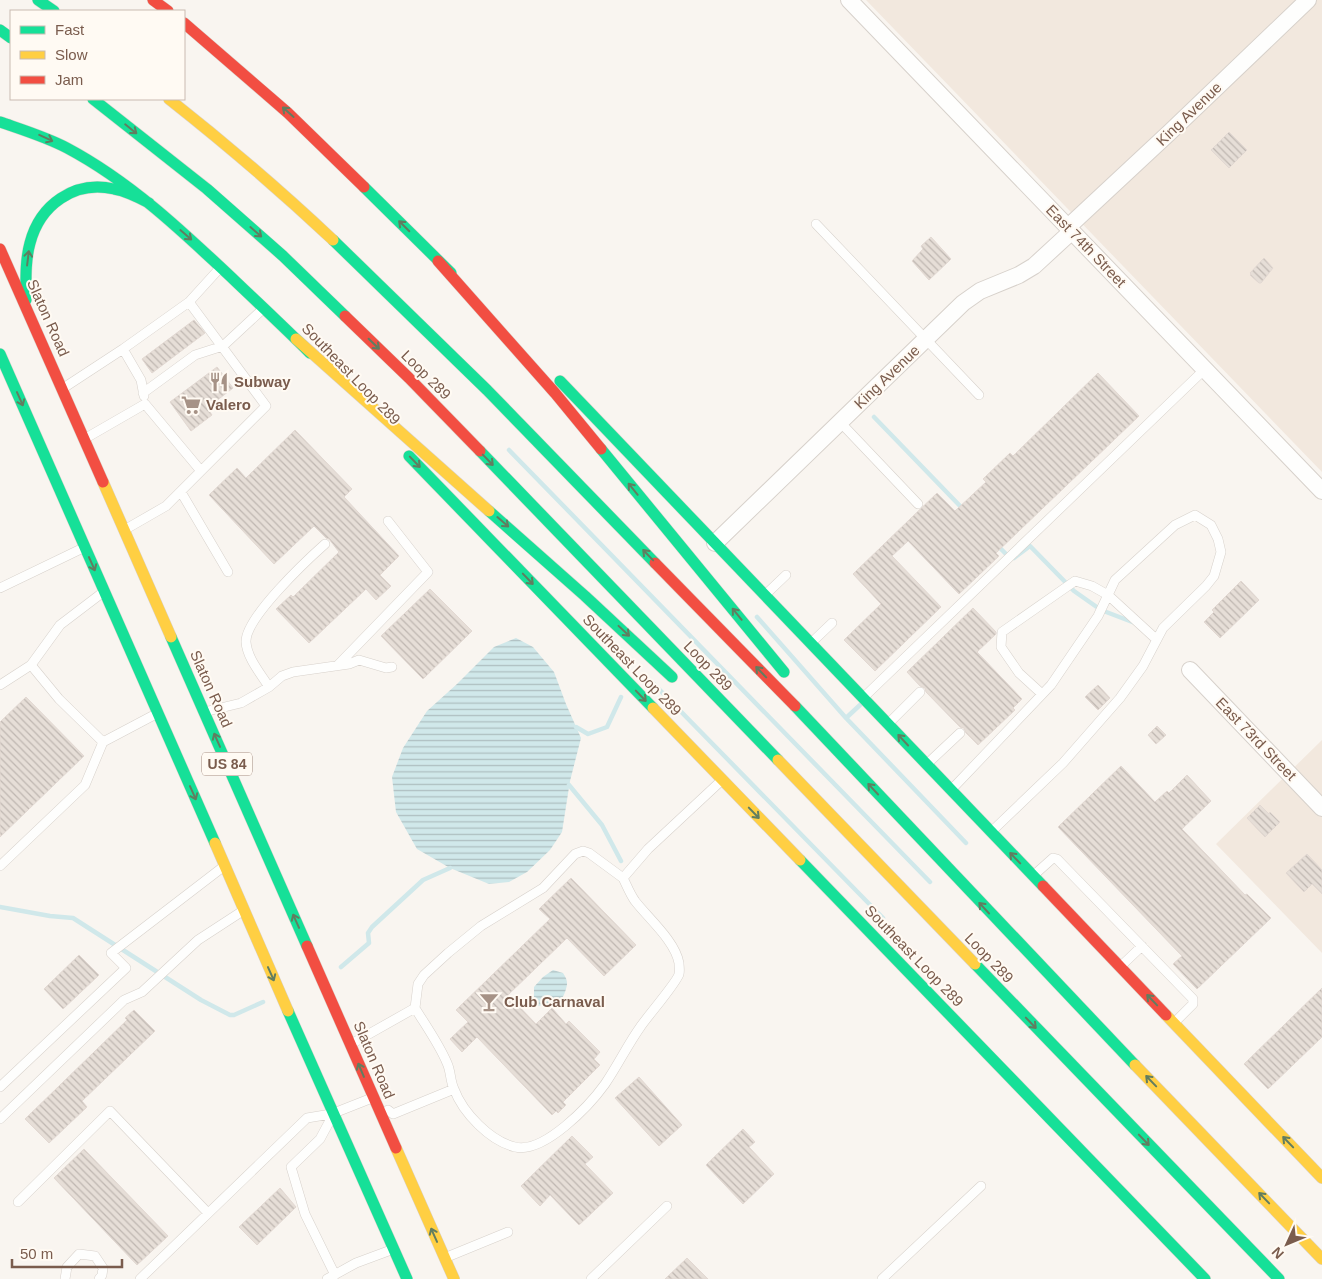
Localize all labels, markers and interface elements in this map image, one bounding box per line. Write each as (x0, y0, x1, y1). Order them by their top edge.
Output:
legend (10, 10, 185, 100)
text: Fast (55, 21, 85, 38)
text: Slow (55, 46, 88, 63)
text: Jam (55, 71, 83, 88)
street label: King Avenue (1153, 78, 1225, 149)
one-way arrow (281, 107, 294, 118)
one-way arrow (124, 123, 137, 134)
one-way arrow (38, 133, 53, 143)
street label: East 74th Street (1043, 201, 1130, 291)
one-way arrow (398, 220, 410, 232)
one-way arrow (249, 227, 262, 238)
one-way arrow (180, 230, 193, 241)
one-way arrow (23, 250, 33, 266)
street label: Slaton Road (24, 277, 73, 359)
street label: Southeast Loop 289 (299, 319, 404, 428)
one-way arrow (368, 338, 381, 350)
street label: King Avenue (851, 341, 923, 412)
street label: Loop 289 (398, 347, 454, 403)
restaurant icon: Subway (208, 371, 230, 393)
place label: Subway (234, 373, 291, 390)
one-way arrow (15, 391, 25, 406)
supermarket icon: Valero (180, 394, 202, 416)
place label: Valero (206, 396, 251, 413)
one-way arrow (482, 453, 494, 466)
one-way arrow (409, 456, 421, 469)
one-way arrow (628, 482, 639, 495)
one-way arrow (496, 517, 509, 528)
one-way arrow (642, 549, 654, 561)
one-way arrow (88, 556, 98, 571)
one-way arrow (522, 573, 534, 585)
one-way arrow (731, 608, 742, 621)
street label: Southeast Loop 289 (580, 610, 685, 719)
one-way arrow (618, 625, 631, 637)
street label: Loop 289 (681, 637, 736, 694)
street label: Slaton Road (187, 648, 236, 730)
one-way arrow (755, 665, 767, 678)
one-way arrow (635, 690, 647, 702)
street label: East 73rd Street (1213, 694, 1301, 784)
one-way arrow (211, 733, 221, 748)
one-way arrow (897, 734, 909, 746)
road number: US 84 (202, 752, 252, 776)
one-way arrow (867, 783, 879, 796)
one-way arrow (188, 785, 198, 800)
one-way arrow (748, 807, 760, 819)
one-way arrow (1009, 851, 1021, 864)
street label: Southeast Loop 289 (862, 901, 967, 1010)
one-way arrow (978, 901, 990, 914)
one-way arrow (291, 914, 301, 929)
street label: Loop 289 (962, 929, 1017, 986)
one-way arrow (267, 966, 277, 981)
bar icon: Club Carnaval (478, 991, 500, 1013)
place label: Club Carnaval (504, 993, 605, 1010)
one-way arrow (1146, 994, 1158, 1006)
one-way arrow (1025, 1017, 1037, 1029)
street label: Slaton Road (351, 1018, 398, 1101)
one-way arrow (356, 1063, 366, 1078)
one-way arrow (1145, 1075, 1157, 1088)
one-way arrow (1138, 1134, 1150, 1146)
one-way arrow (1282, 1136, 1294, 1149)
one-way arrow (1258, 1192, 1270, 1205)
north arrow (1262, 1219, 1312, 1269)
one-way arrow (428, 1228, 438, 1243)
scale bar (12, 1236, 122, 1268)
text: N (1268, 1244, 1287, 1262)
text: 50 m (20, 1245, 53, 1262)

